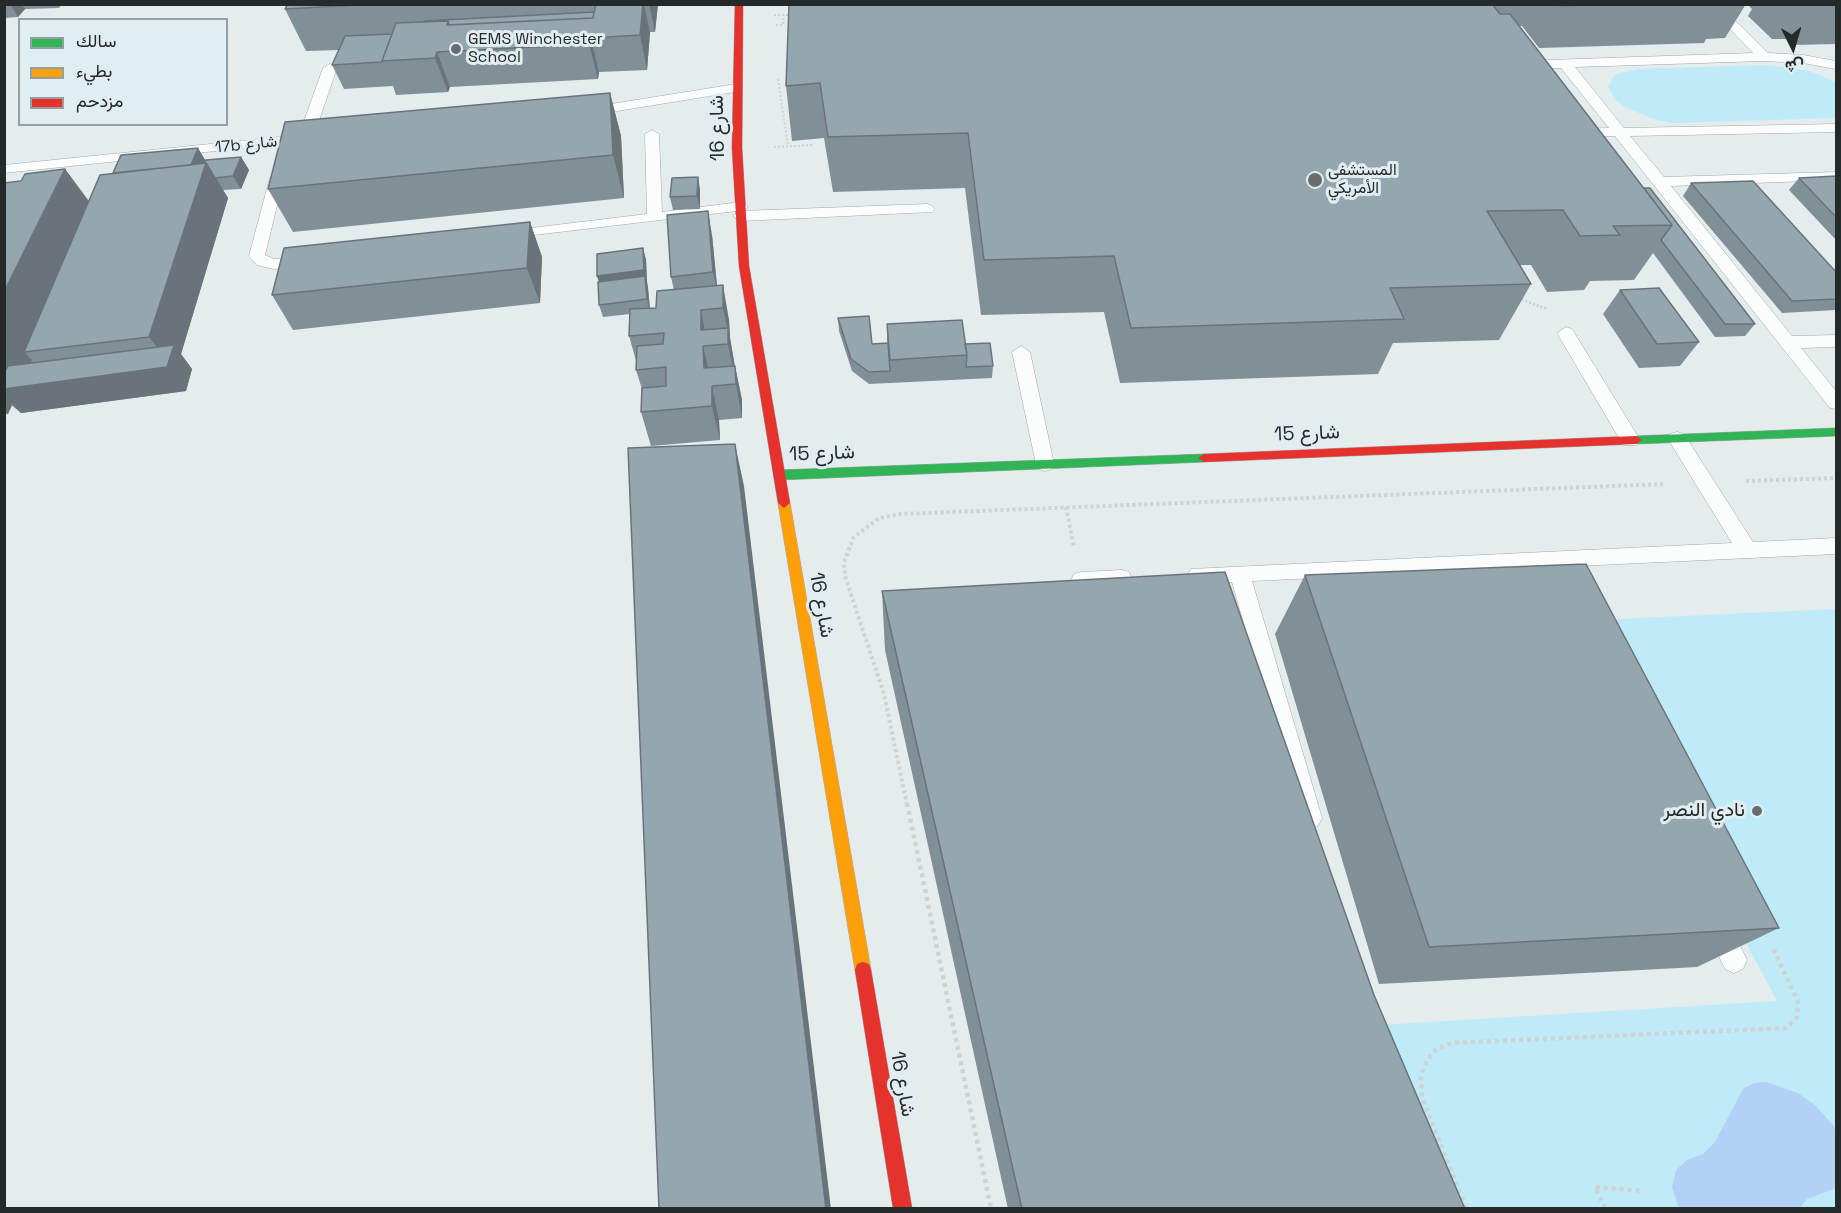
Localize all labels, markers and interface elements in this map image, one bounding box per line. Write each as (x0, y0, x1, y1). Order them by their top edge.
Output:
legend (18, 18, 228, 126)
north arrow (1763, 18, 1823, 78)
text: سالك (76, 29, 116, 52)
place label: GEMS Winchester School (468, 30, 603, 68)
marker: GEMS Winchester School (449, 42, 463, 56)
text: ش (1784, 55, 1805, 78)
text: بطيء (76, 59, 112, 82)
text: مزدحم (76, 89, 123, 112)
street label: شارع 16 (705, 95, 731, 161)
street label: 17b شارع (214, 132, 278, 158)
place label: المستشفى الأمريكي (1328, 161, 1397, 199)
marker: المستشفى الأمريكي (1306, 171, 1324, 189)
street label: شارع 15 (1274, 421, 1340, 447)
street label: شارع 15 (789, 441, 855, 467)
street label: شارع 16 (803, 570, 839, 640)
place label: نادي النصر (1663, 799, 1745, 823)
marker: نادي النصر (1750, 804, 1764, 818)
street label: شارع 16 (884, 1049, 920, 1119)

